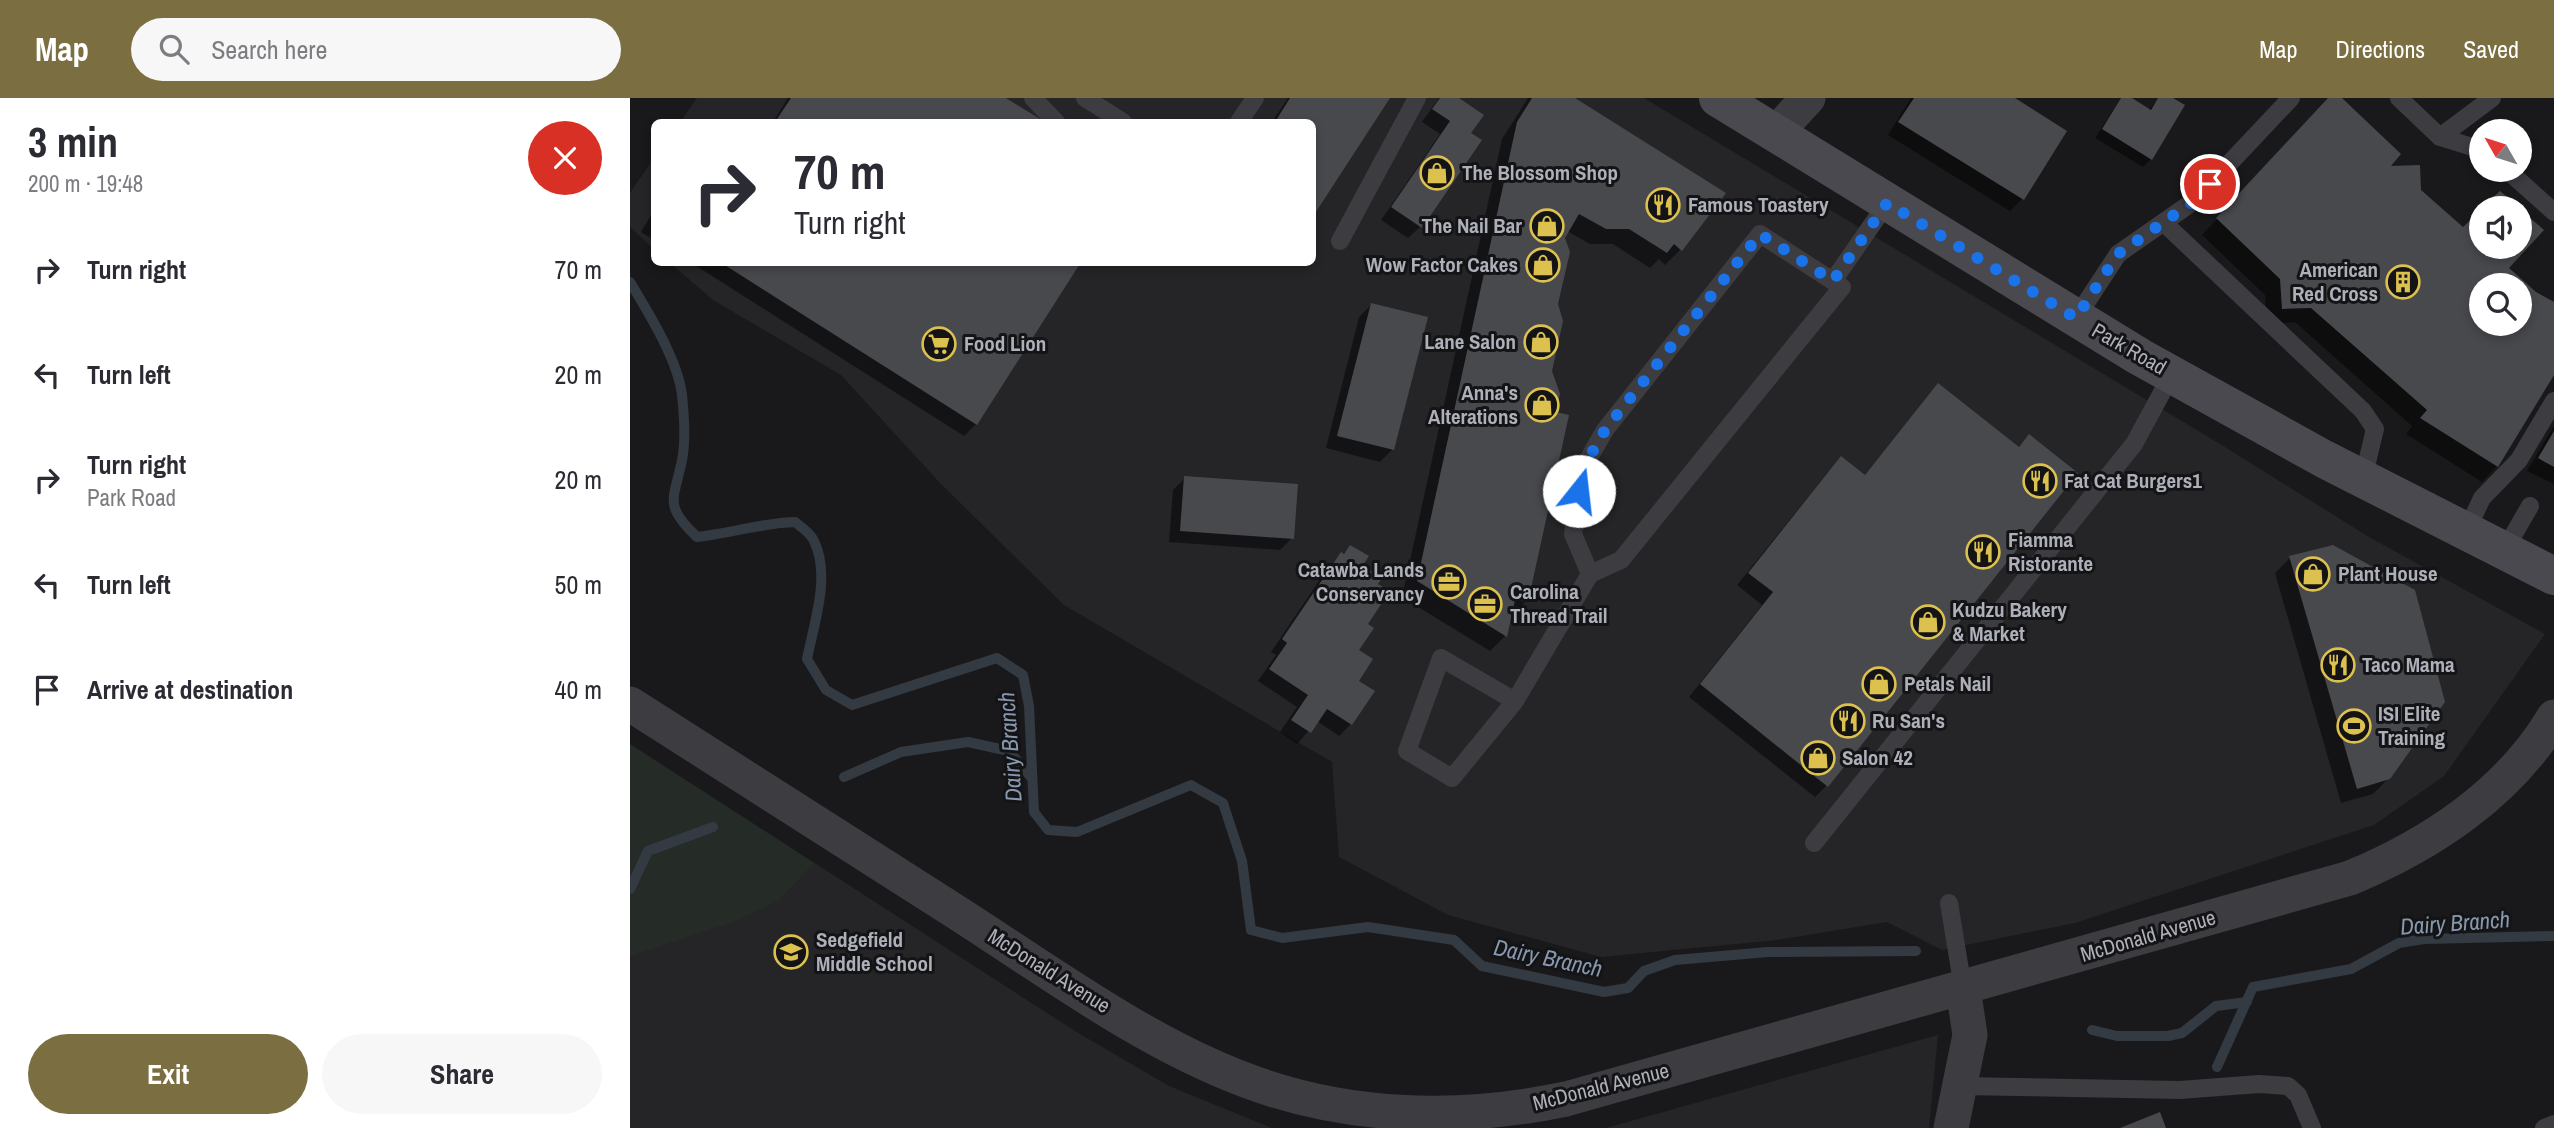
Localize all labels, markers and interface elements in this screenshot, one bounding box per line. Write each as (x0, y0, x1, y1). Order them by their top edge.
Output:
search box (131, 18, 621, 81)
text: Map (35, 27, 89, 71)
icon: search (155, 30, 193, 68)
text: Search here (211, 32, 327, 67)
text: Map (2259, 33, 2297, 65)
text: Directions (2335, 33, 2425, 65)
text: Saved (2463, 33, 2519, 65)
text: 3 min (28, 114, 118, 170)
north arrow (2469, 119, 2532, 182)
map controls (2469, 119, 2532, 336)
button: close (528, 121, 602, 195)
text: 70 m (794, 138, 886, 204)
icon: right (679, 147, 770, 238)
shop icon: The Blossom Shop (1418, 154, 1456, 192)
pin (2180, 154, 2240, 214)
place label: The Blossom Shop (1462, 158, 1618, 187)
icon: arrive (2191, 165, 2229, 203)
text: 200 m · 19:48 (28, 168, 143, 199)
restaurant icon: Famous Toastery (1644, 186, 1682, 224)
place label: Famous Toastery (1688, 190, 1829, 219)
button: sound (2469, 196, 2532, 259)
text: Turn right (794, 201, 906, 244)
shop icon: The Nail Bar (1528, 207, 1566, 245)
place label: The Nail Bar (1422, 211, 1522, 240)
shop icon: Wow Factor Cakes (1524, 246, 1562, 284)
place label: Wow Factor Cakes (1366, 250, 1518, 279)
icon: right (28, 251, 66, 289)
text: Turn right (87, 252, 186, 287)
text: 70 m (555, 252, 602, 287)
place label: American Red Cross (2292, 255, 2378, 308)
building icon: American Red Cross (2384, 263, 2422, 301)
button: search (2469, 273, 2532, 336)
street label: Park Road (2087, 316, 2172, 381)
shop icon: Lane Salon (1522, 323, 1560, 361)
supermarket icon: Food Lion (920, 325, 958, 363)
place label: Lane Salon (1424, 327, 1516, 356)
place label: Food Lion (964, 329, 1046, 358)
icon: left (28, 356, 66, 394)
text: Turn left (87, 357, 171, 392)
text: 20 m (555, 357, 602, 392)
place label: Anna's Alterations (1428, 378, 1518, 431)
shop icon: Anna's Alterations (1523, 386, 1561, 424)
text: Turn right (87, 447, 186, 482)
position arrow (1542, 454, 1616, 528)
icon: right (28, 461, 66, 499)
text: 20 m (555, 462, 602, 497)
restaurant icon: Fat Cat Burgers1 (2021, 462, 2059, 500)
place label: Fat Cat Burgers1 (2064, 466, 2202, 495)
text: Park Road (87, 482, 176, 513)
place label: Fiamma Ristorante (2008, 525, 2093, 578)
restaurant icon: Fiamma Ristorante (1964, 533, 2002, 571)
place label: Catawba Lands Conservancy (1298, 555, 1424, 608)
shop icon: Plant House (2294, 555, 2332, 593)
place label: Plant House (2338, 559, 2438, 588)
office icon: Catawba Lands Conservancy (1430, 563, 1468, 601)
icon: left (28, 566, 66, 604)
text: Turn left (87, 567, 171, 602)
text: 50 m (555, 567, 602, 602)
place label: Carolina Thread Trail (1510, 577, 1608, 630)
office icon: Carolina Thread Trail (1466, 585, 1504, 623)
place label: Kudzu Bakery & Market (1952, 595, 2067, 648)
shop icon: Kudzu Bakery & Market (1909, 603, 1947, 641)
restaurant icon: Taco Mama (2319, 646, 2357, 684)
place label: Taco Mama (2362, 650, 2455, 679)
shop icon: Petals Nail (1860, 665, 1898, 703)
place label: Petals Nail (1904, 669, 1991, 698)
icon: arrive (28, 671, 66, 709)
text: Arrive at destination (87, 672, 293, 707)
text: 40 m (555, 672, 602, 707)
water label: Dairy Branch (990, 691, 1029, 803)
place label: ISI Elite Training (2378, 699, 2445, 752)
restaurant icon: Ru San's (1829, 702, 1867, 740)
place label: Ru San's (1872, 706, 1945, 735)
sports icon: ISI Elite Training (2335, 707, 2373, 745)
shop icon: Salon 42 (1799, 739, 1837, 777)
place label: Salon 42 (1842, 743, 1913, 772)
street label: McDonald Avenue (2077, 902, 2219, 969)
water label: Dairy Branch (2399, 903, 2511, 942)
street label: McDonald Avenue (982, 921, 1116, 1020)
place label: Sedgefield Middle School (816, 925, 933, 978)
water label: Dairy Branch (1491, 931, 1605, 984)
school or university icon: Sedgefield Middle School (772, 933, 810, 971)
button: Exit (28, 1034, 308, 1114)
button: Share (322, 1034, 602, 1114)
street label: McDonald Avenue (1530, 1056, 1672, 1117)

